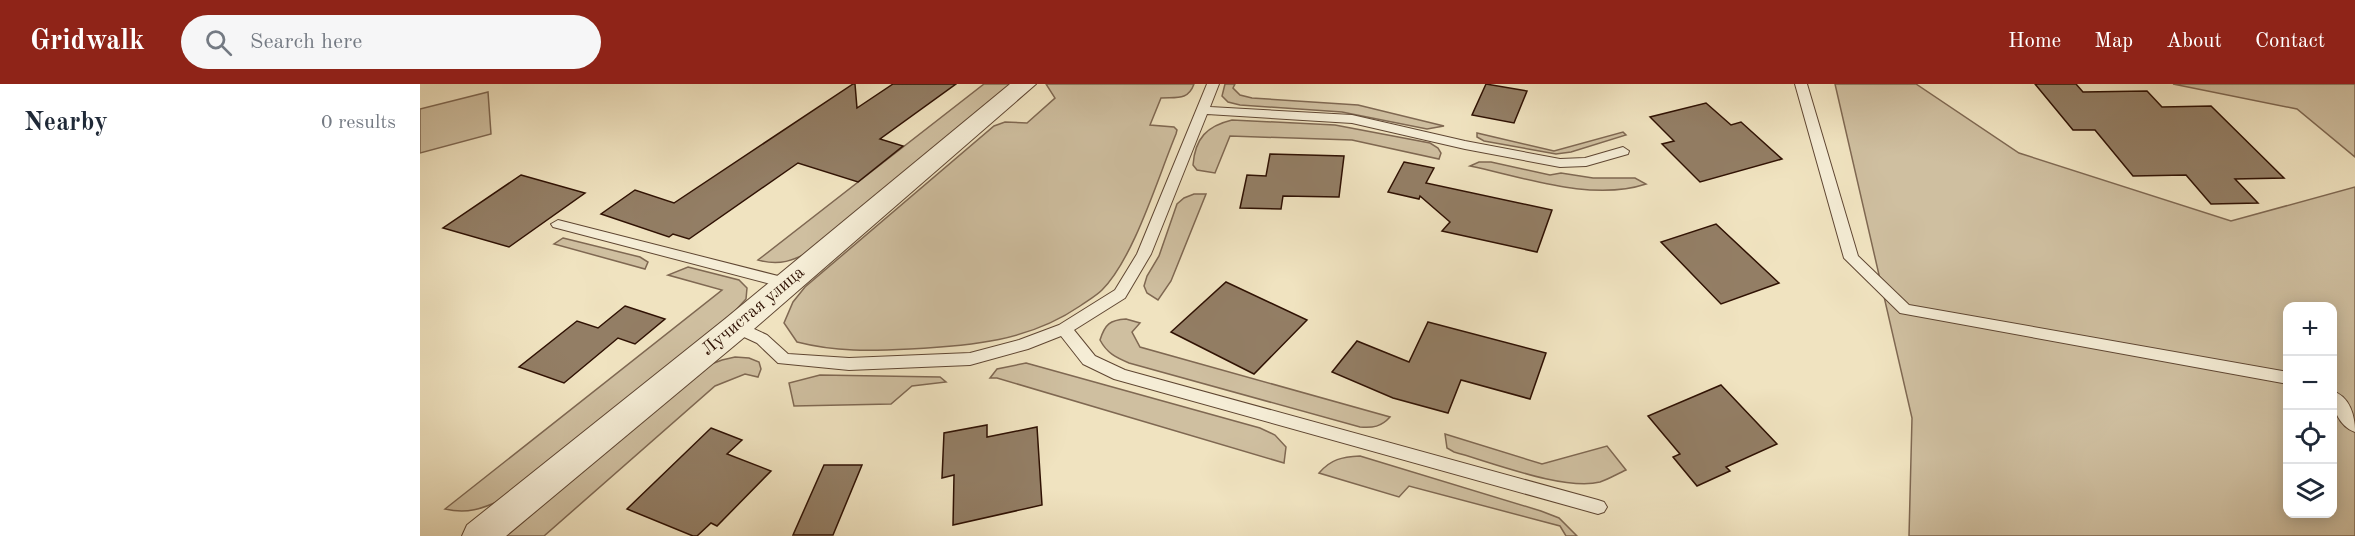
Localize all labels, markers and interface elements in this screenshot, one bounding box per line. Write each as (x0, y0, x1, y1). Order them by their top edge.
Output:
search box (181, 15, 601, 69)
icon: search (202, 26, 235, 59)
text: Gridwalk (30, 28, 145, 56)
text: Search here (250, 31, 362, 53)
text: Home (2008, 31, 2061, 52)
text: Map (2094, 31, 2133, 52)
text: About (2166, 31, 2222, 52)
text: Contact (2255, 31, 2325, 52)
text: Nearby (24, 110, 108, 136)
text: 0 results (321, 113, 396, 133)
street label: Лучистая улица (698, 263, 808, 359)
map controls (2283, 302, 2337, 518)
button: + (2283, 302, 2337, 356)
button: − (2283, 356, 2337, 410)
button: locate (2283, 410, 2337, 464)
button: layers (2283, 464, 2337, 518)

